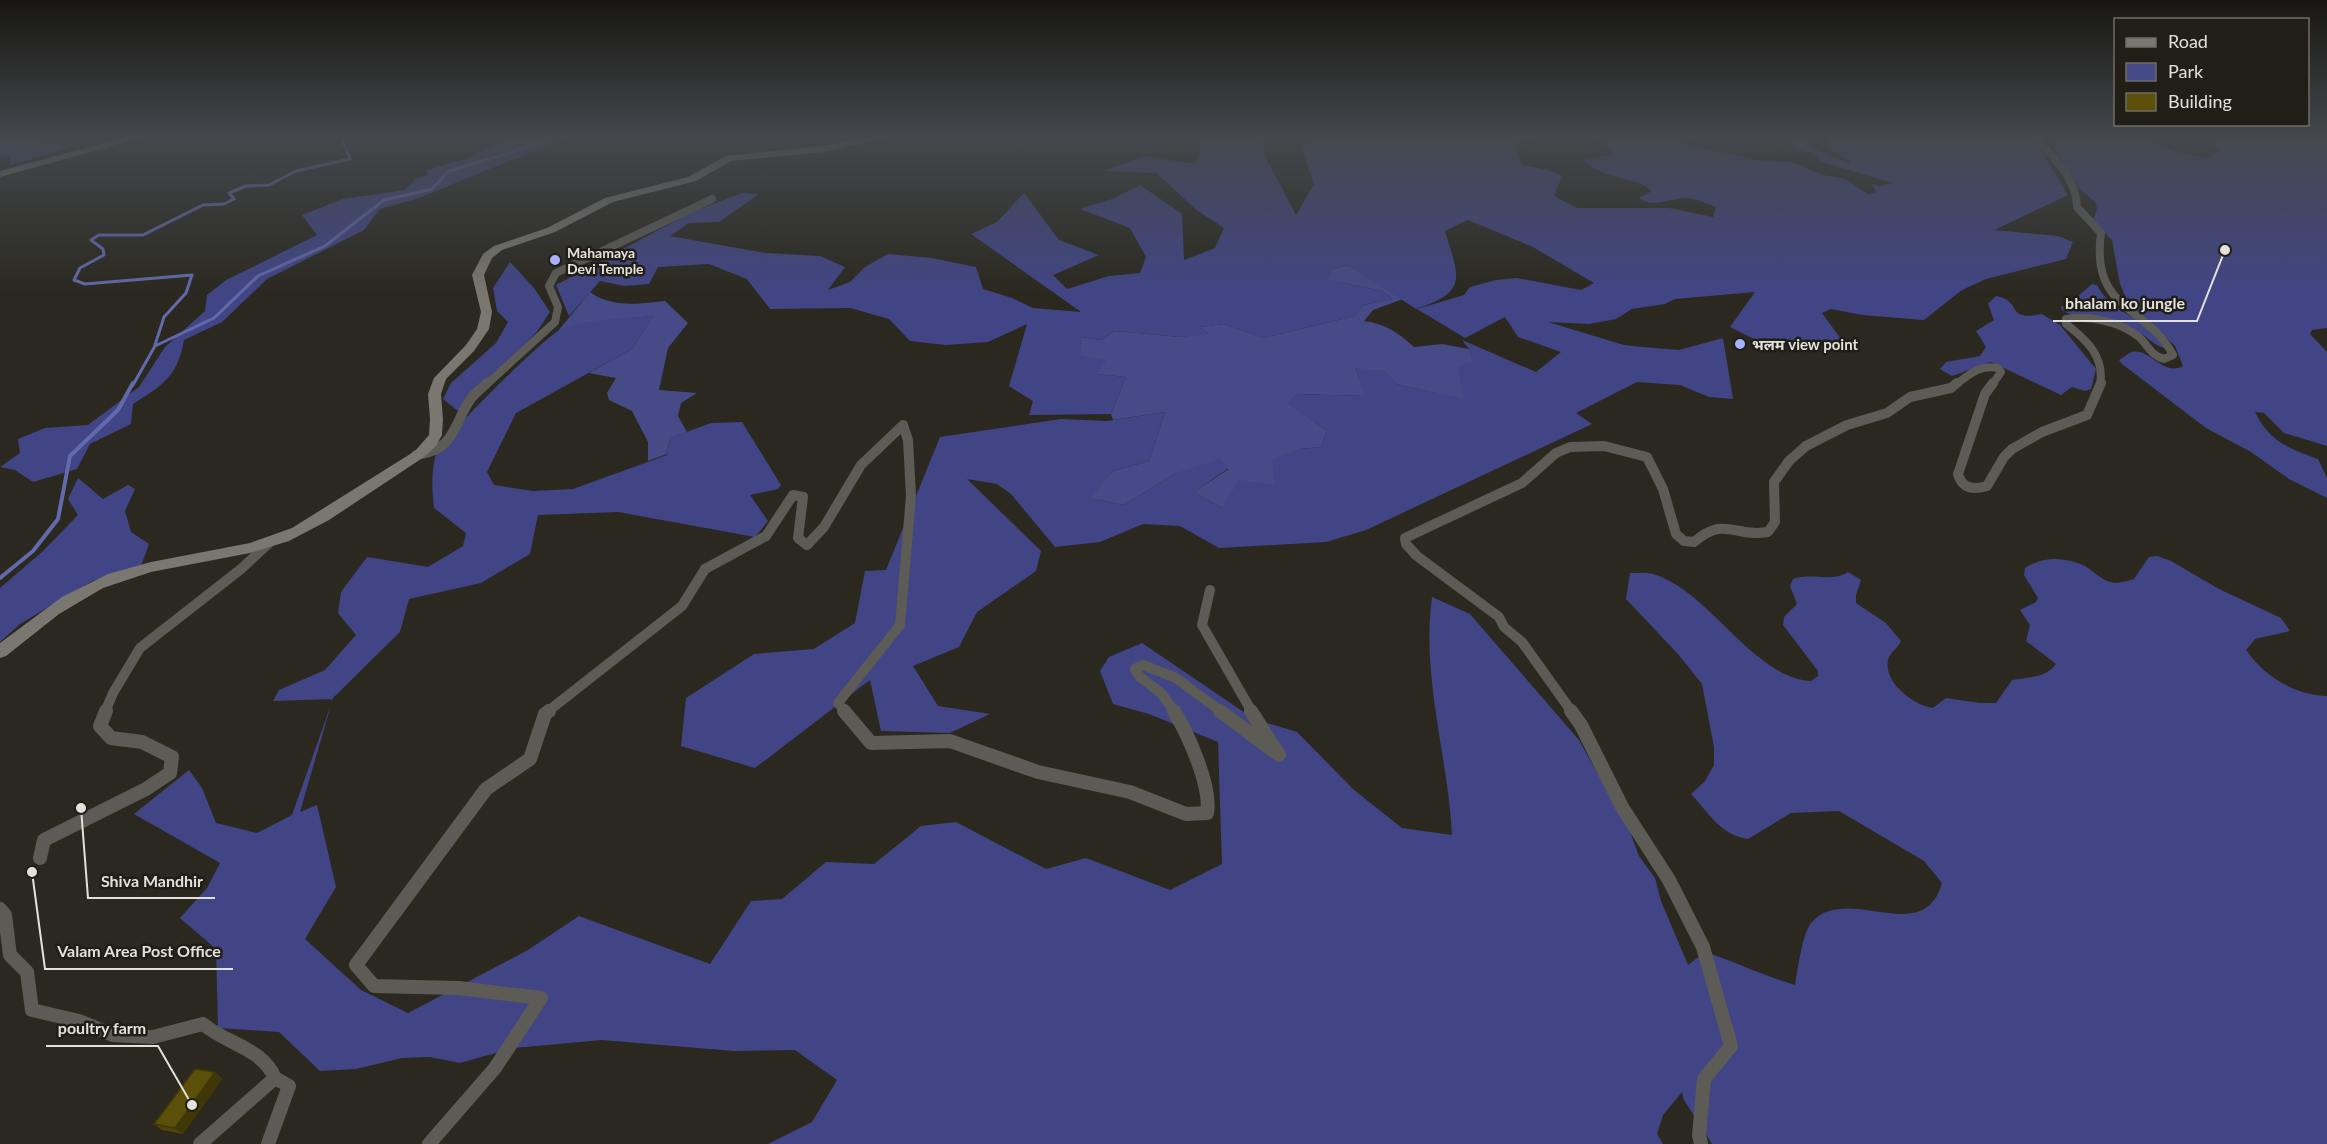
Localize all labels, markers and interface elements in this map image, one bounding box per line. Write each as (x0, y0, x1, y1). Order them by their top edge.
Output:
legend (2114, 18, 2309, 126)
text: Road (2168, 30, 2208, 52)
text: Park (2168, 60, 2204, 82)
text: Building (2168, 90, 2232, 112)
place label: Mahamaya Devi Temple (567, 244, 644, 277)
marker: Mahamaya Devi Temple (548, 253, 562, 267)
callout: bhalam ko jungle (2053, 287, 2197, 321)
text: bhalam ko jungle (2065, 293, 2185, 312)
place label: भलम view point (1752, 335, 1859, 353)
marker: भलम view point (1733, 337, 1747, 351)
callout: Shiva Mandhir (88, 864, 215, 898)
text: Shiva Mandhir (101, 871, 203, 890)
callout: Valam Area Post Office (45, 935, 233, 969)
text: Valam Area Post Office (56, 941, 221, 960)
callout: poultry farm (46, 1012, 158, 1046)
text: poultry farm (58, 1018, 146, 1037)

